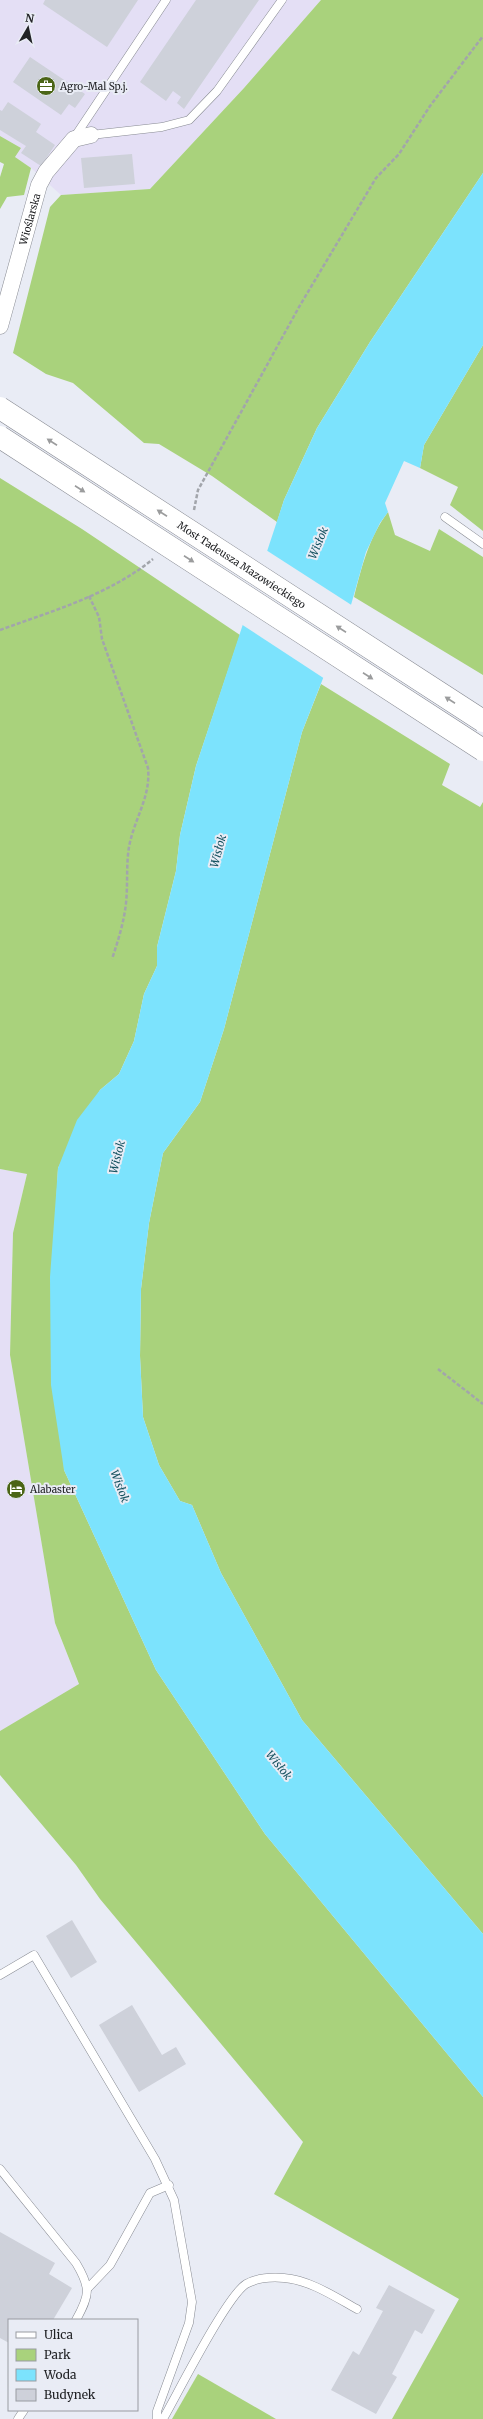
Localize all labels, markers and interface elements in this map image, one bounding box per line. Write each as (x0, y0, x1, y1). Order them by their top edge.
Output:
north arrow (8, 8, 48, 48)
text: N (24, 11, 35, 26)
office icon: Agro-Mal Sp.j. (35, 75, 57, 97)
place label: Agro-Mal Sp.j. (59, 80, 128, 93)
street label: Wioślarska (16, 191, 43, 247)
one-way arrow (47, 438, 58, 446)
one-way arrow (74, 485, 86, 492)
one-way arrow (156, 509, 167, 517)
street label: Most Tadeusza Mazowieckiego (175, 518, 308, 611)
water label: Wisłok (305, 525, 331, 561)
one-way arrow (183, 556, 195, 563)
one-way arrow (336, 625, 346, 633)
one-way arrow (363, 672, 374, 679)
one-way arrow (445, 696, 455, 704)
water label: Wisłok (207, 833, 229, 869)
water label: Wisłok (106, 1139, 128, 1175)
water label: Wisłok (107, 1468, 133, 1504)
hotel icon: Alabaster (5, 1478, 27, 1500)
place label: Alabaster (29, 1483, 76, 1496)
water label: Wisłok (263, 1748, 295, 1782)
legend (8, 2319, 138, 2411)
text: Ulica (44, 2327, 73, 2342)
text: Park (44, 2347, 71, 2362)
text: Woda (43, 2367, 77, 2382)
text: Budynek (44, 2387, 96, 2402)

